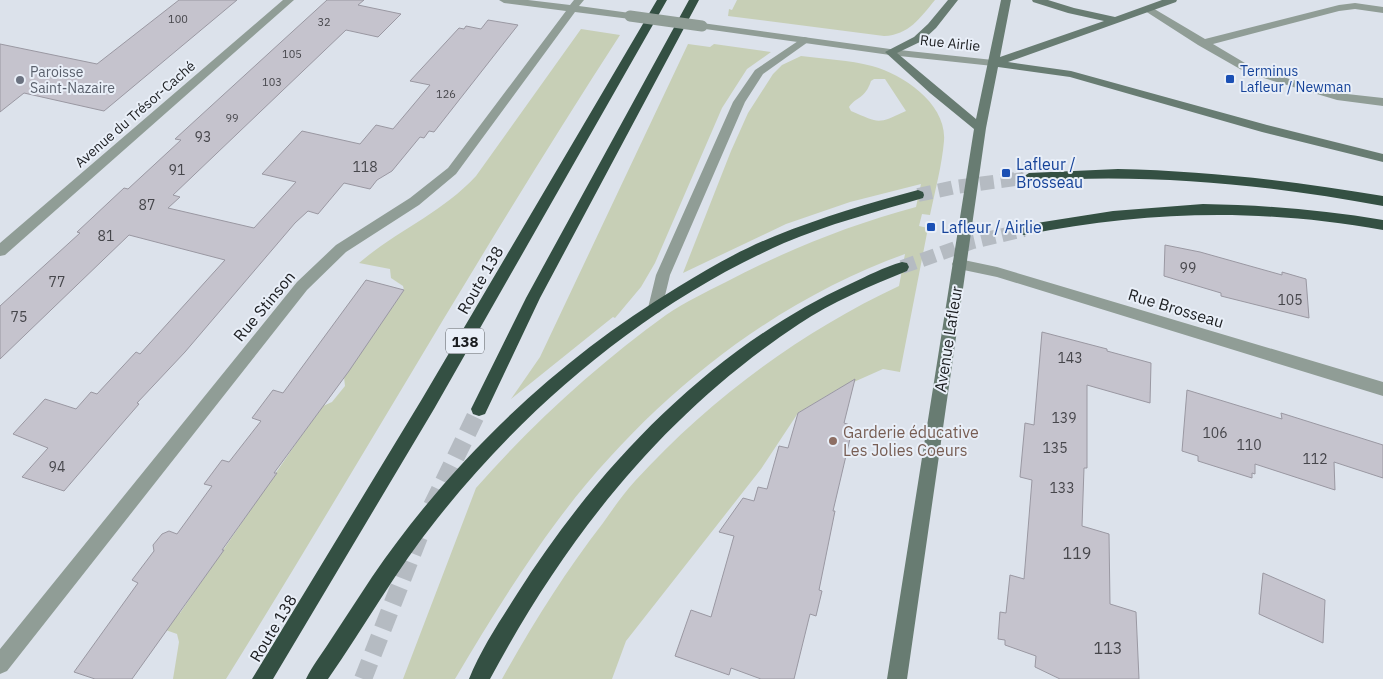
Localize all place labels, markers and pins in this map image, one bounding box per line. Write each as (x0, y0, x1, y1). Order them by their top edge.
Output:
place label: Terminus Lafleur / Newman (1240, 62, 1351, 96)
place label: Paroisse Saint-Nazaire (30, 63, 115, 97)
marker: Terminus Lafleur / Newman (1224, 73, 1236, 85)
marker: Paroisse Saint-Nazaire (14, 74, 26, 86)
place label: Lafleur / Brosseau (1016, 154, 1083, 192)
marker: Lafleur / Brosseau (1000, 167, 1012, 179)
place label: Lafleur / Airlie (941, 217, 1042, 237)
marker: Lafleur / Airlie (925, 221, 937, 233)
place label: Garderie éducative Les Jolies Coeurs (843, 422, 979, 460)
marker: Garderie éducative Les Jolies Coeurs (827, 435, 839, 447)

